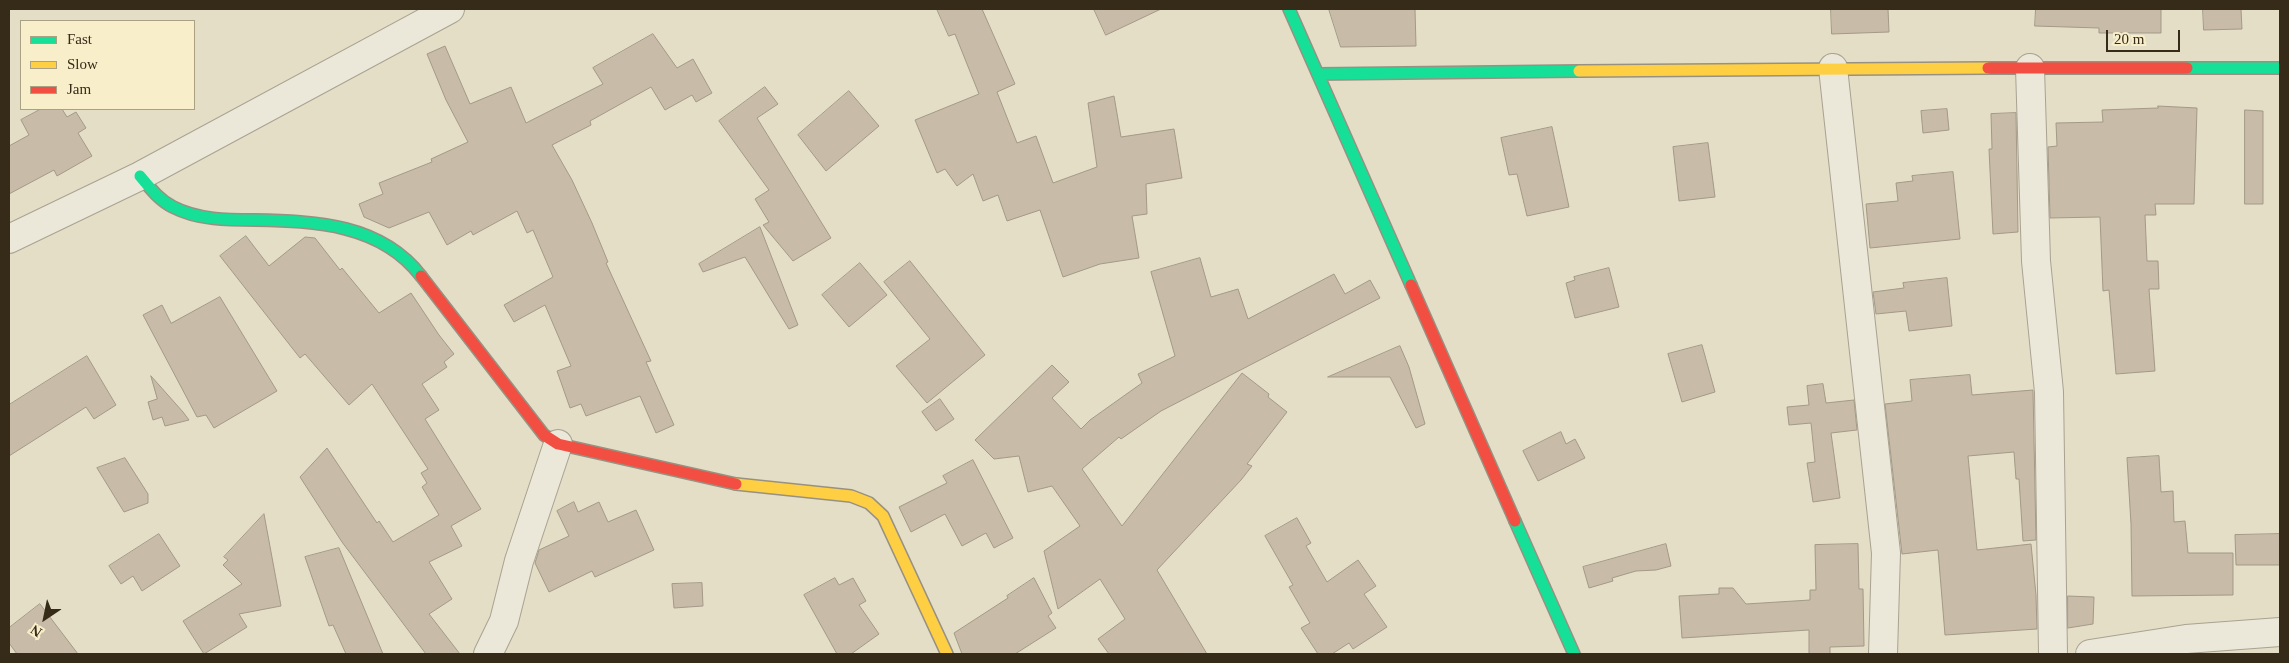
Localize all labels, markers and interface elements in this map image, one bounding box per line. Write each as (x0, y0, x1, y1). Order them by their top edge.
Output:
legend (20, 20, 195, 110)
scale bar (2109, 20, 2183, 52)
text: Fast (67, 31, 92, 47)
text: 20 m (2114, 31, 2144, 47)
text: Slow (67, 56, 98, 72)
text: Jam (67, 81, 91, 97)
north arrow (20, 593, 70, 643)
text: N (28, 622, 45, 640)

